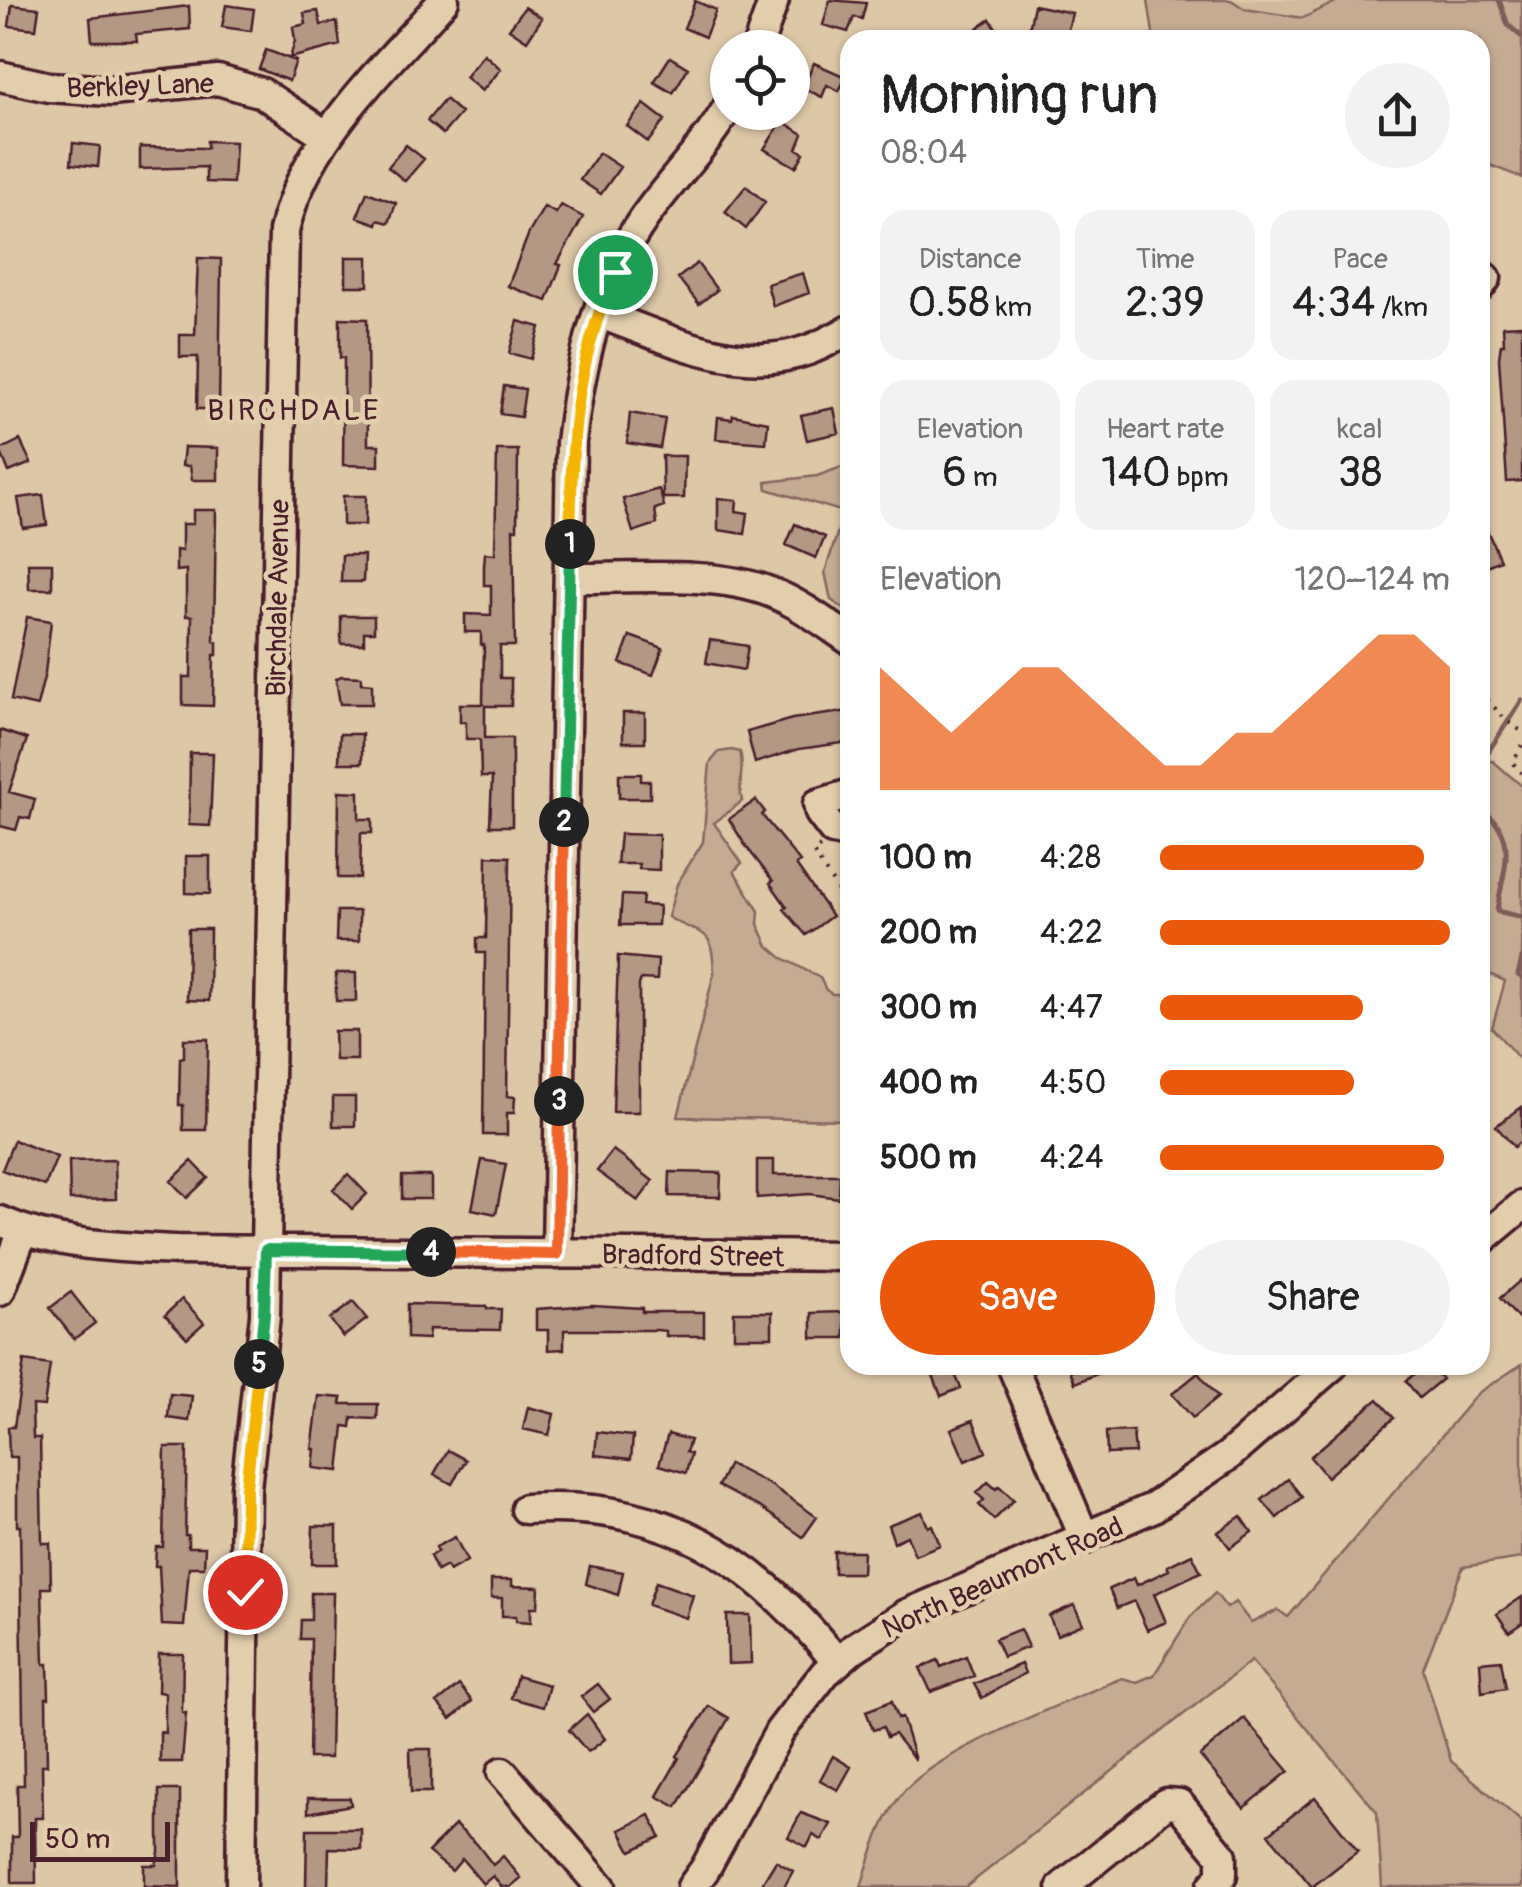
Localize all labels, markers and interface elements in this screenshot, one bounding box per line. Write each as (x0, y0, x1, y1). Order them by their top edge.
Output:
map controls (710, 30, 810, 130)
button: locate (710, 30, 810, 130)
text: Morning run (880, 61, 1158, 130)
button: share (1345, 63, 1450, 168)
street label: Berkley Lane (66, 66, 215, 107)
text: 08:04 (880, 133, 967, 173)
pin (573, 230, 658, 315)
text: Distance (919, 242, 1021, 277)
text: Time (1136, 242, 1194, 277)
text: Pace (1332, 242, 1388, 277)
icon: arrive (588, 245, 643, 300)
text: 0.58 (908, 277, 990, 329)
text: 2:39 (1125, 277, 1205, 329)
text: 4:34 (1292, 277, 1375, 329)
text: km (990, 290, 1032, 325)
text: /km (1375, 290, 1428, 325)
district label: BIRCHDALE (207, 392, 381, 429)
text: Elevation (917, 412, 1023, 447)
text: Heart rate (1106, 412, 1224, 447)
text: kcal (1337, 412, 1383, 447)
text: 6 (942, 447, 967, 499)
text: 140 (1101, 447, 1171, 499)
text: 38 (1338, 447, 1382, 499)
text: m (967, 460, 998, 495)
text: bpm (1171, 460, 1229, 495)
street label: Birchdale Avenue (259, 499, 298, 697)
pin: 1 (545, 519, 595, 569)
text: 1 (565, 526, 575, 561)
text: Elevation (880, 560, 1002, 600)
text: 120–124 m (1295, 560, 1450, 600)
pin: 2 (539, 797, 589, 847)
text: 2 (556, 804, 572, 839)
text: 100 m (880, 838, 972, 878)
text: 4:28 (1040, 838, 1101, 878)
text: 200 m (880, 913, 977, 953)
text: 4:22 (1040, 913, 1103, 953)
text: 300 m (880, 988, 977, 1028)
text: 4:47 (1040, 988, 1103, 1028)
text: 400 m (880, 1063, 978, 1103)
text: 4:50 (1040, 1063, 1106, 1103)
pin: 3 (534, 1076, 584, 1126)
text: 3 (551, 1083, 567, 1118)
text: 500 m (880, 1138, 976, 1178)
text: 4:24 (1040, 1138, 1104, 1178)
pin: 4 (406, 1227, 456, 1277)
text: 4 (423, 1234, 439, 1269)
street label: Bradford Street (601, 1237, 785, 1276)
button: Save (880, 1240, 1155, 1355)
button: Share (1175, 1240, 1450, 1355)
pin: 5 (234, 1339, 284, 1389)
text: 5 (251, 1346, 267, 1381)
street label: North Beaumont Road (877, 1509, 1129, 1647)
pin (203, 1550, 288, 1635)
icon: check (218, 1565, 273, 1620)
scale bar (30, 1817, 170, 1862)
text: 50 m (45, 1822, 110, 1857)

